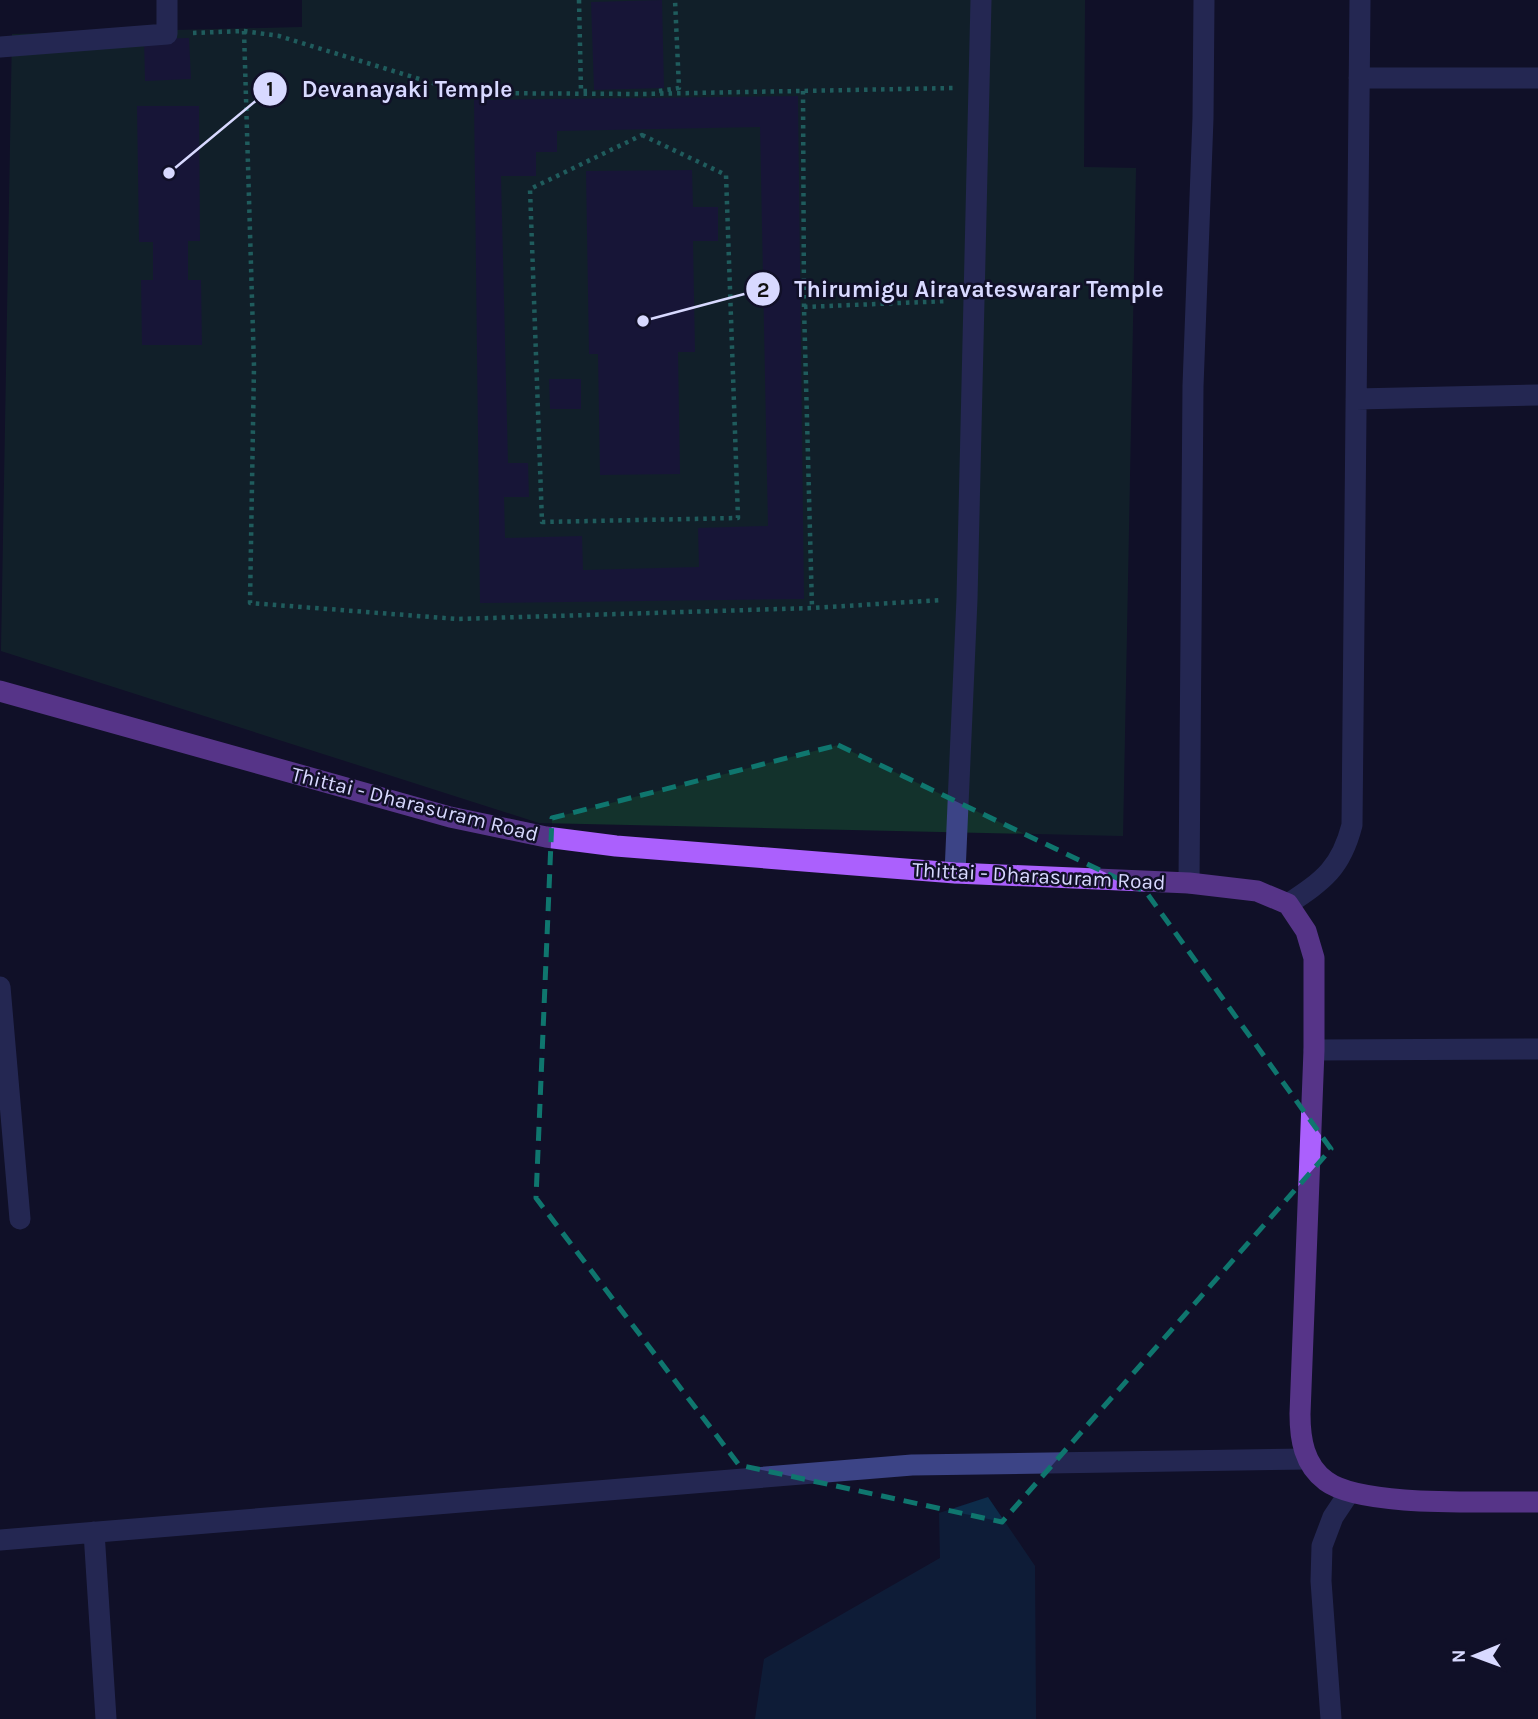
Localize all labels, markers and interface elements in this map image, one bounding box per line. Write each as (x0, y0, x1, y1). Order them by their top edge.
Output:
callout: Devanayaki Temple (252, 67, 526, 111)
text: Devanayaki Temple (302, 76, 512, 103)
text: 1 (266, 77, 274, 101)
callout: Thirumigu Airavateswarar Temple (745, 267, 1178, 311)
text: Thirumigu Airavateswarar Temple (794, 276, 1164, 303)
text: 2 (757, 278, 769, 302)
street label: Thittai - Dharasuram Road (289, 762, 541, 846)
street label: Thittai - Dharasuram Road (912, 857, 1166, 895)
north arrow (1440, 1621, 1510, 1691)
text: N (1448, 1649, 1470, 1663)

